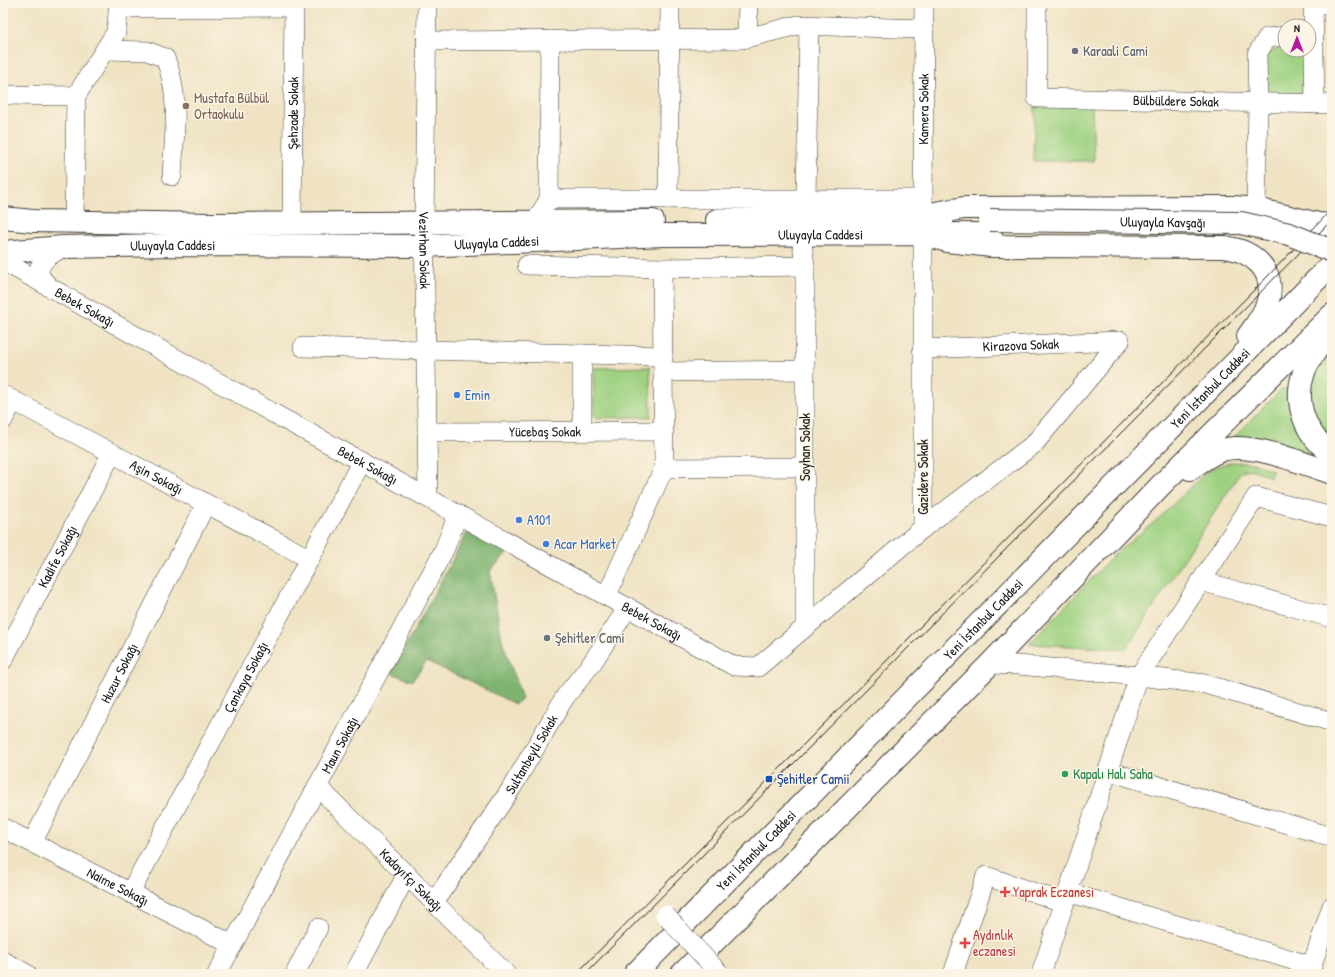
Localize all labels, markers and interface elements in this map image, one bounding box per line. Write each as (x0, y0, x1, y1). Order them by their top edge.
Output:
north arrow (1277, 18, 1317, 58)
text: N (1294, 21, 1300, 35)
place label: Karaali Cami (1083, 41, 1148, 60)
marker: Karaali Cami (1070, 46, 1080, 56)
street label: Kamera Sokak (913, 73, 933, 145)
street label: Şehzade Sokak (283, 76, 302, 150)
place label: Mustafa Bülbül Ortaokulu (194, 88, 269, 123)
street label: Bülbüldere Sokak (1133, 90, 1219, 111)
marker: Mustafa Bülbül Ortaokulu (181, 101, 191, 111)
street label: Vezirhan Sokak (415, 211, 435, 289)
street label: Uluyayla Kavşağı (1120, 212, 1206, 233)
street label: Uluyayla Caddesi (778, 224, 863, 245)
street label: Uluyayla Caddesi (454, 231, 540, 254)
street label: Uluyayla Caddesi (130, 235, 215, 255)
street label: Bebek Sokağı (52, 282, 119, 331)
street label: Kirazova Sokak (982, 333, 1060, 356)
street label: Yeni İstanbul Caddesi (1166, 343, 1254, 432)
place label: Emin (465, 385, 490, 404)
marker: Emin (452, 390, 462, 400)
street label: Soyhan Sokak (795, 413, 815, 481)
street label: Yücebaş Sokak (509, 421, 581, 441)
street label: Gazidere Sokak (913, 439, 932, 515)
street label: Bebek Sokağı (335, 440, 401, 489)
street label: Aşin Sokağı (127, 455, 187, 499)
place label: A101 (527, 510, 550, 529)
marker: A101 (514, 515, 524, 525)
street label: Kadife Sokağı (33, 522, 81, 591)
place label: Acar Market (554, 534, 616, 553)
marker: Acar Market (541, 539, 551, 549)
street label: Yeni İstanbul Caddesi (939, 574, 1027, 664)
street label: Bebek Sokağı (619, 596, 686, 645)
place label: Şehitler Cami (555, 628, 625, 647)
marker: Şehitler Cami (542, 633, 552, 643)
street label: Çankaya Sokağı (219, 638, 272, 716)
street label: Huzur Sokağı (95, 640, 142, 706)
street label: Sultanbeyli Sokak (500, 711, 562, 798)
street label: Maun Sokağı (316, 713, 362, 776)
place label: Kapalı Halı Saha (1073, 764, 1153, 784)
place label: Şehitler Camii (777, 769, 850, 788)
marker: Kapalı Halı Saha (1060, 769, 1070, 779)
marker: Şehitler Camii (764, 774, 774, 784)
street label: Yeni İstanbul Caddesi (712, 806, 800, 895)
street label: Kadayıfçı Sokağı (376, 844, 448, 915)
street label: Naime Sokağı (84, 862, 152, 910)
place label: Yaprak Eczanesi (1013, 882, 1094, 902)
marker: Yaprak Eczanesi (1000, 887, 1010, 897)
place label: Aydınlık eczanesi (973, 925, 1016, 960)
marker: Aydınlık eczanesi (960, 938, 970, 948)

